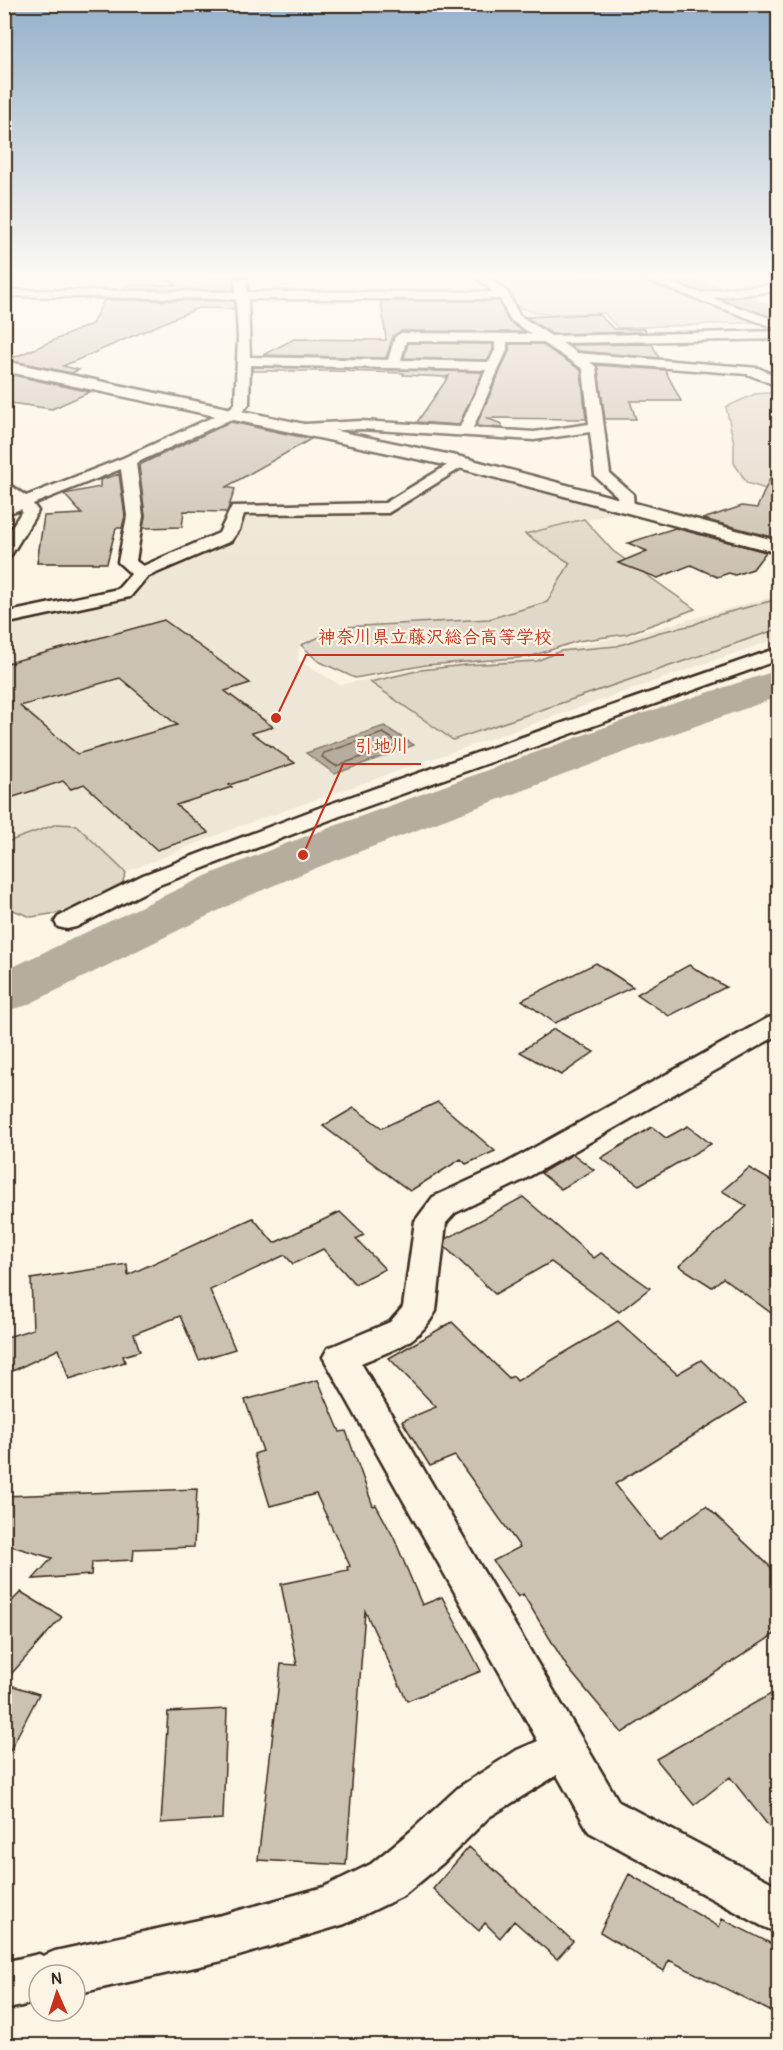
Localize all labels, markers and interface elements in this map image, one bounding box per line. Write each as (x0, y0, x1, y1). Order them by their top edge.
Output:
callout: 神奈川県立藤沢総合高等学校 (306, 619, 564, 655)
text: 神奈川県立藤沢総合高等学校 (318, 626, 552, 649)
callout: 引地川 (343, 728, 421, 764)
text: 引地川 (355, 735, 409, 758)
north arrow (27, 1963, 87, 2023)
text: N (50, 1969, 62, 1989)

